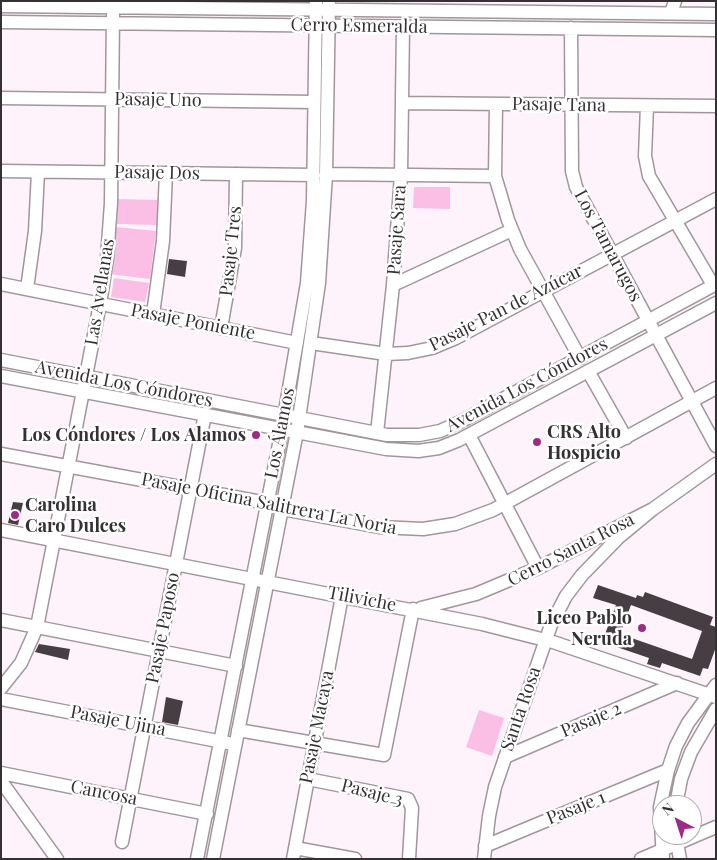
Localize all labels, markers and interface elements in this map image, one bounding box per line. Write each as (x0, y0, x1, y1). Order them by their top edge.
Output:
street label: Cerro Esmeralda (290, 14, 428, 38)
street label: Pasaje Uno (114, 88, 202, 112)
street label: Pasaje Tana (512, 93, 606, 117)
street label: Pasaje Dos (114, 161, 200, 185)
street label: Pasaje Sara (383, 184, 411, 276)
street label: Los Tamarugos (569, 186, 647, 306)
street label: Pasaje Tres (216, 205, 246, 297)
street label: Las Avellanas (81, 237, 119, 347)
street label: Pasaje Pan de Azúcar (426, 260, 586, 356)
street label: Pasaje Poniente (129, 299, 257, 345)
street label: Avenida Los Cóndores (442, 333, 612, 437)
street label: Avenida Los Cóndores (34, 356, 214, 412)
street label: Los Álamos (261, 386, 299, 480)
place label: CRS Alto Hospicio (547, 421, 621, 464)
place label: Los Cóndores / Los Alamos (22, 424, 246, 446)
marker: Los Cóndores / Los Alamos (250, 429, 262, 441)
marker: CRS Alto Hospicio (531, 436, 543, 448)
street label: Pasaje Oficina Salitrera La Noria (140, 469, 398, 539)
place label: Carolina Caro Dulces (25, 494, 126, 536)
marker: Carolina Caro Dulces (9, 509, 21, 521)
street label: Cerro Santa Rosa (504, 509, 638, 591)
street label: Pasaje Paposo (142, 571, 184, 685)
street label: Tiliviche (326, 582, 398, 616)
place label: Liceo Pablo Neruda (536, 607, 632, 650)
marker: Liceo Pablo Neruda (636, 622, 648, 634)
street label: Santa Rosa (496, 664, 546, 754)
street label: Pasaje Macaya (295, 669, 339, 785)
street label: Pasaje 2 (558, 698, 624, 742)
street label: Pasaje Ujina (68, 701, 168, 741)
street label: Pasaje 3 (339, 775, 405, 811)
street label: Cancosa (69, 776, 139, 810)
street label: Pasaje 1 (543, 786, 609, 830)
north arrow (652, 795, 702, 845)
text: N (658, 798, 678, 819)

